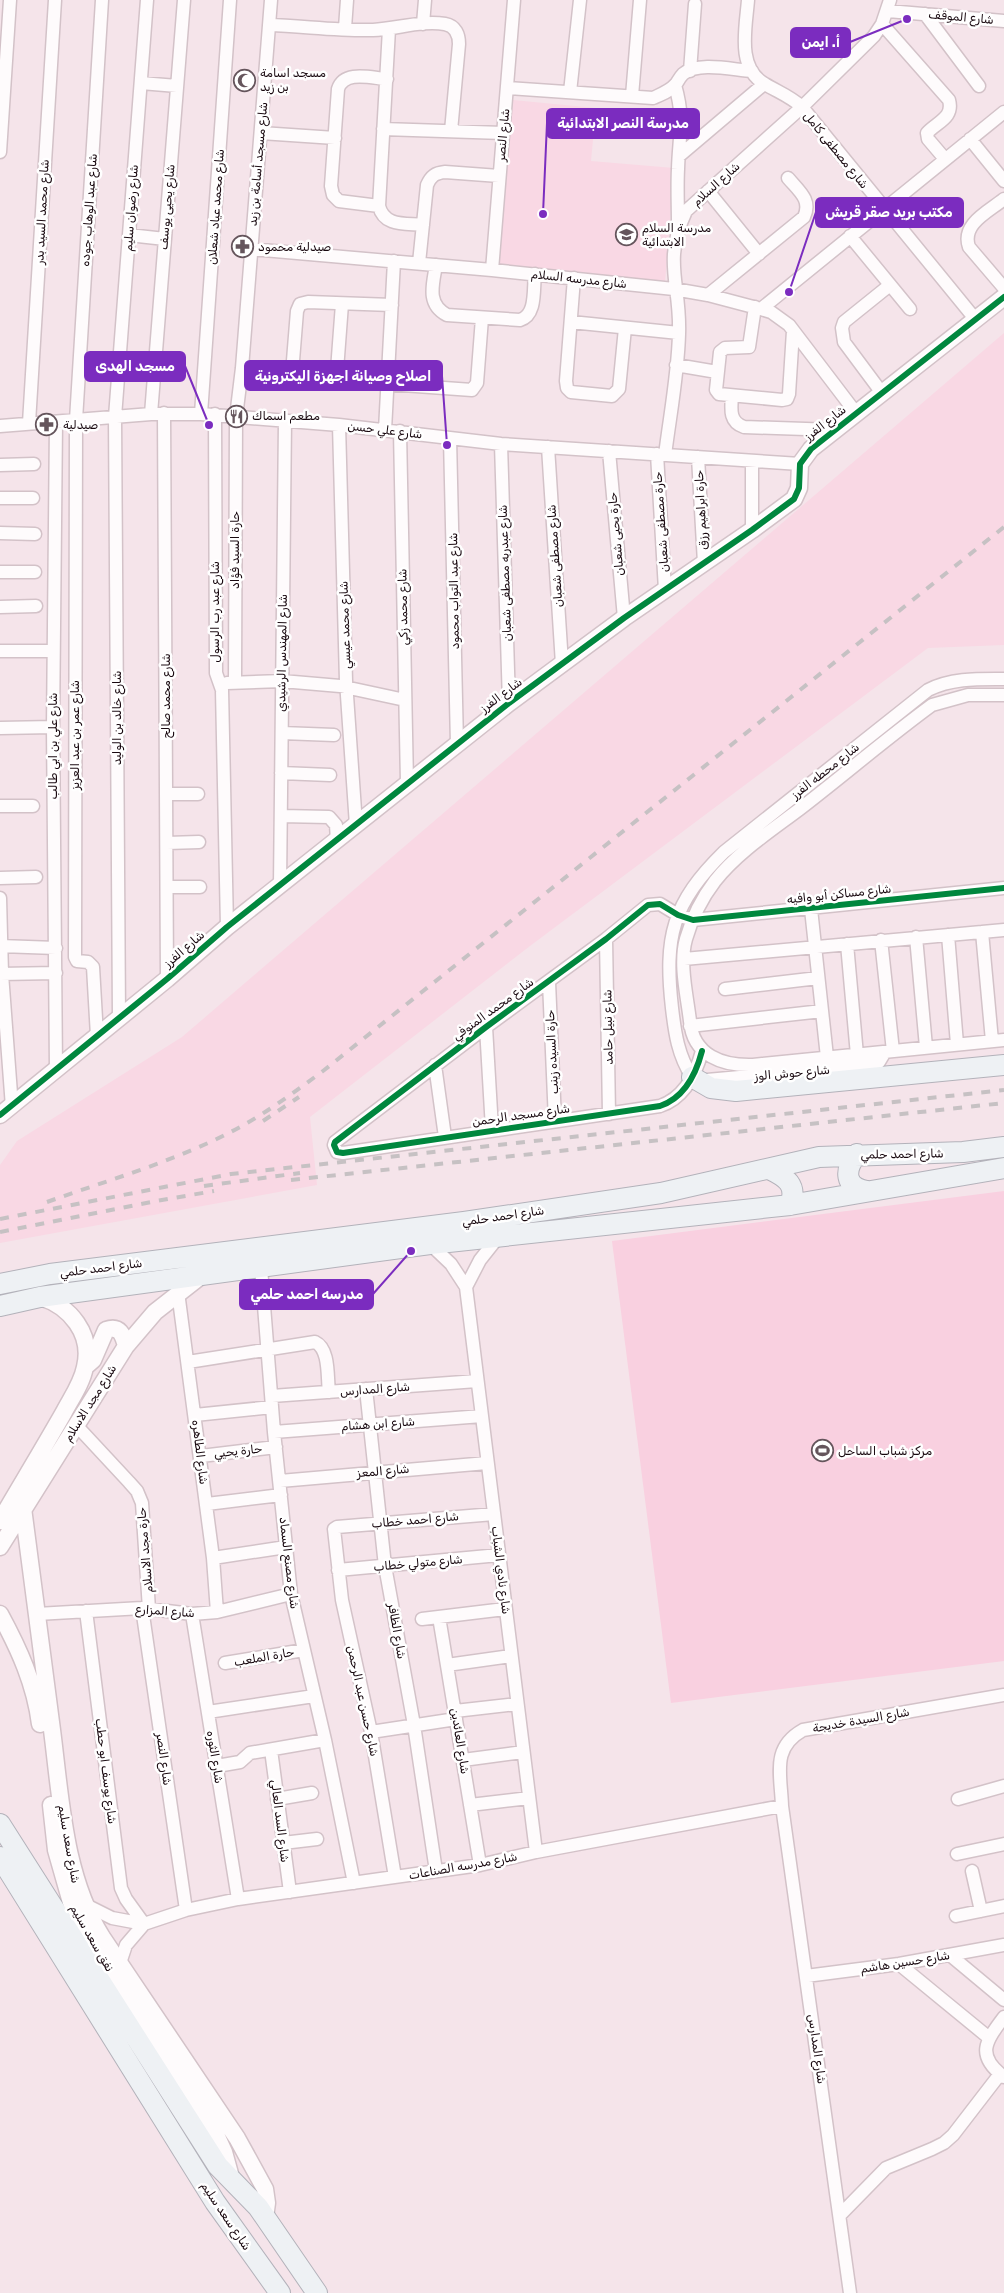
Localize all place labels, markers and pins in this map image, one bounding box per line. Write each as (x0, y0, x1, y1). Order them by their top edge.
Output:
callout: أ. ايمن (791, 28, 850, 57)
place label: مسجد اسامة بن زيد (260, 66, 326, 95)
mosque icon: مسجد اسامة بن زيد (232, 68, 256, 92)
callout: مدرسة النصر الابتدائية (547, 109, 699, 138)
callout: مكتب بريد صقر قريش (816, 198, 963, 227)
place label: مدرسة السلام الابتدائية (642, 221, 711, 249)
school or university icon: مدرسة السلام الابتدائية (614, 223, 638, 247)
pharmacy icon: صيدلية محمود (230, 235, 254, 259)
place label: صيدلية محمود (258, 240, 331, 255)
callout: مسجد الهدى (85, 352, 185, 381)
callout: اصلاح وصيانة اجهزة اليكترونية (245, 361, 442, 390)
restaurant icon: مطعم اسماك (224, 404, 248, 428)
place label: مطعم اسماك (252, 409, 320, 424)
pharmacy icon: صيدلية (35, 413, 59, 437)
place label: صيدلية (63, 418, 98, 432)
callout: مدرسه احمد حلمي (240, 1280, 373, 1309)
sports icon: مركز شباب الساحل (810, 1439, 834, 1463)
place label: مركز شباب الساحل (838, 1444, 932, 1459)

